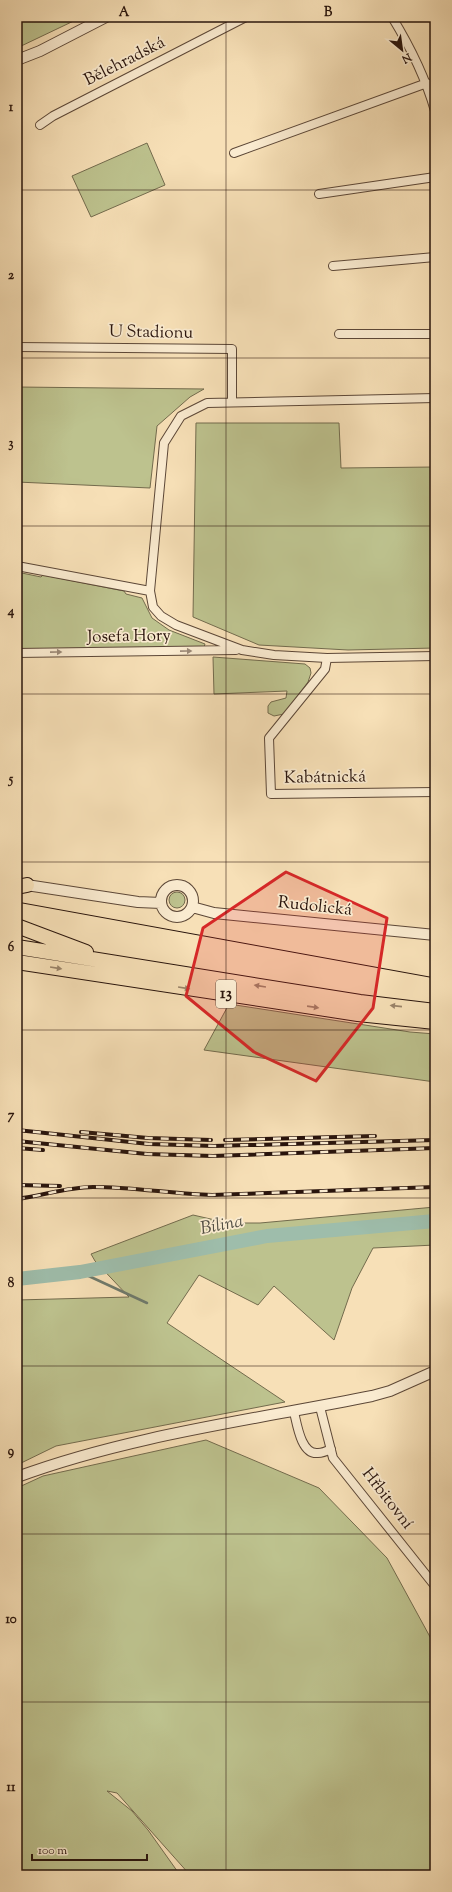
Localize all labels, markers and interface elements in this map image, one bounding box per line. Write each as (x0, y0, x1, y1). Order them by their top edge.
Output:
text: A (119, 4, 130, 22)
text: B (324, 4, 333, 22)
north arrow (382, 30, 422, 70)
street label: Bělehradská (80, 31, 170, 93)
text: N (398, 48, 415, 67)
text: 1 (9, 99, 14, 117)
text: 2 (8, 267, 15, 285)
street label: U Stadionu (109, 320, 194, 346)
text: 3 (8, 435, 14, 453)
text: 4 (7, 603, 15, 621)
street label: Josefa Hory (86, 624, 172, 650)
one-way arrow (180, 648, 193, 654)
one-way arrow (50, 649, 62, 656)
street label: Kabátnická (284, 765, 366, 791)
text: 5 (8, 771, 14, 789)
street label: Rudolická (277, 891, 353, 923)
text: 6 (8, 939, 15, 957)
one-way arrow (49, 965, 62, 971)
road number: 13 (216, 980, 236, 1008)
one-way arrow (253, 983, 266, 989)
one-way arrow (178, 985, 190, 991)
one-way arrow (390, 1003, 402, 1009)
one-way arrow (306, 1004, 319, 1010)
text: 7 (8, 1107, 15, 1125)
water label: Bílina (198, 1209, 246, 1243)
text: 8 (8, 1275, 15, 1293)
text: 9 (8, 1443, 15, 1461)
street label: Hřbitovní (355, 1463, 419, 1535)
text: 10 (5, 1611, 17, 1629)
text: 11 (7, 1779, 16, 1797)
scale bar (32, 1836, 147, 1862)
text: 100 m (38, 1842, 67, 1860)

